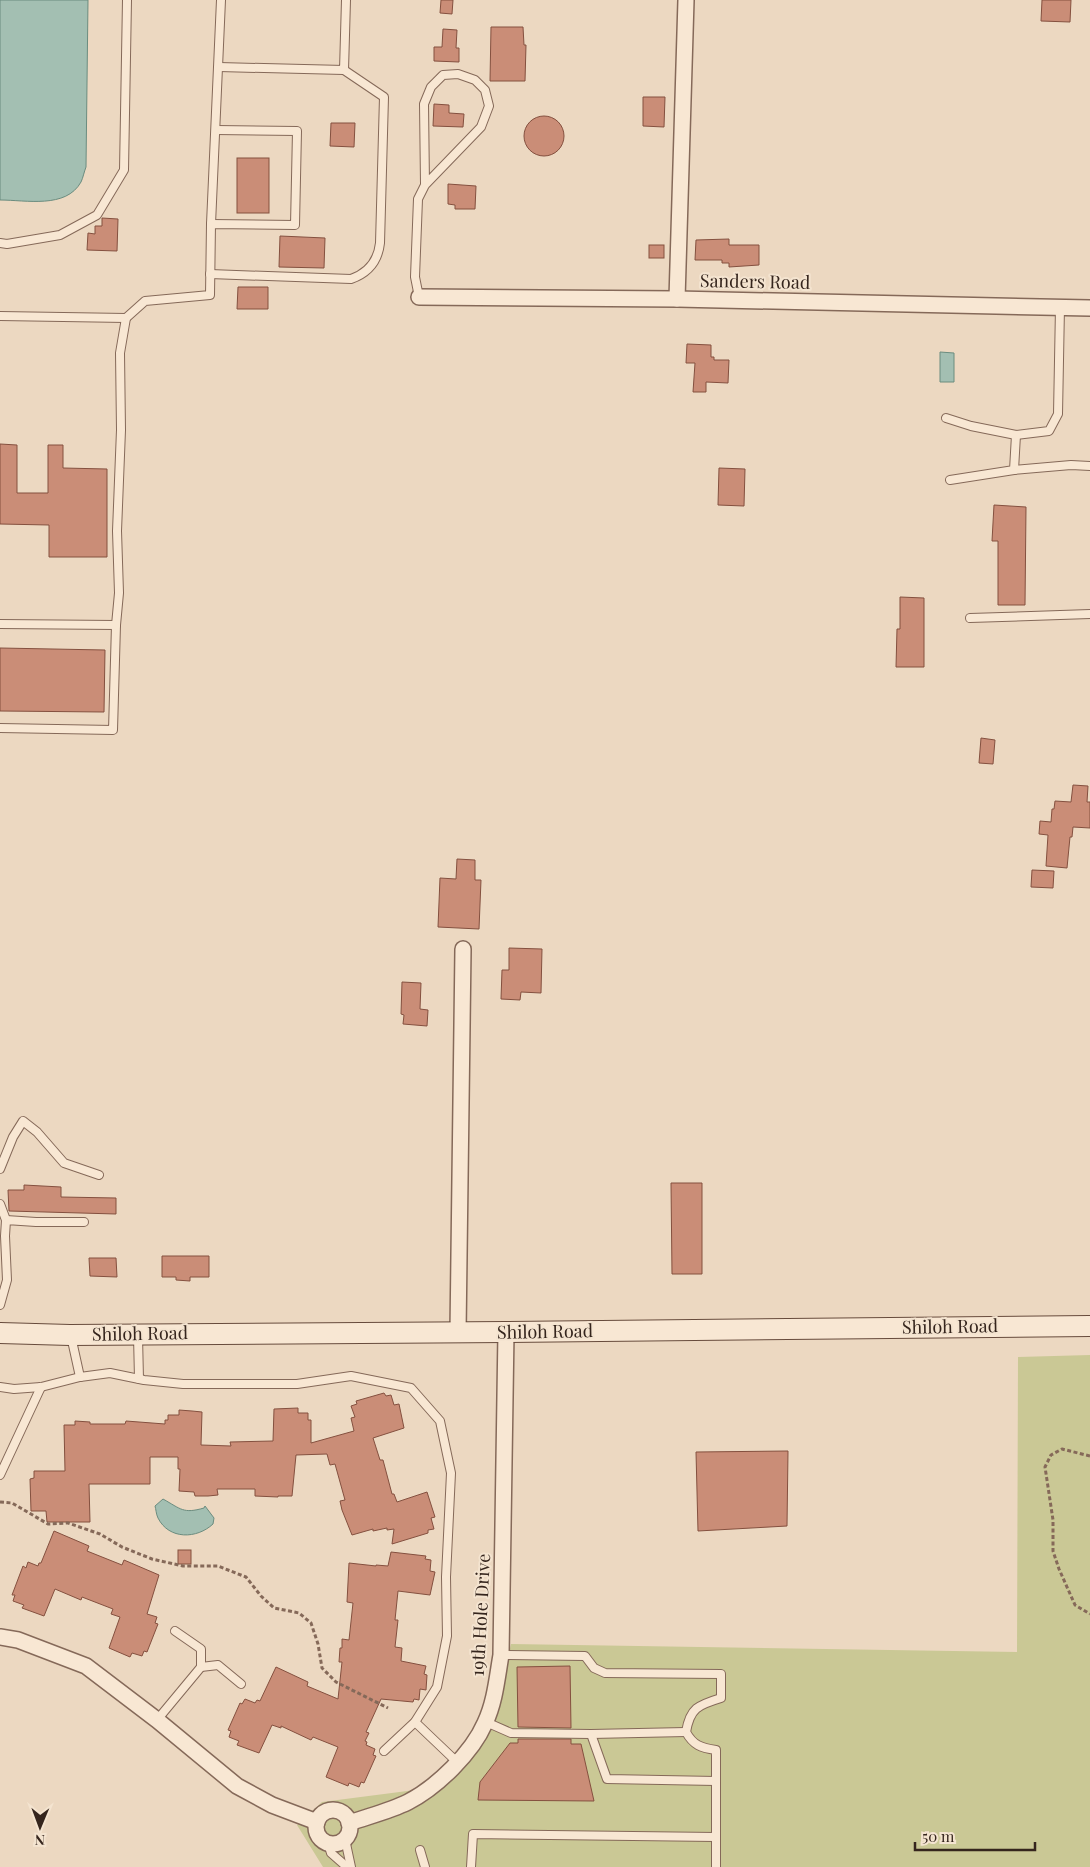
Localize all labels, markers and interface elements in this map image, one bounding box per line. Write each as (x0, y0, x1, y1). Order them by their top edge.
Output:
street label: Sanders Road (700, 268, 811, 294)
street label: Shiloh Road (902, 1313, 999, 1339)
street label: Shiloh Road (497, 1318, 594, 1344)
street label: Shiloh Road (92, 1320, 189, 1346)
street label: 19th Hole Drive (465, 1553, 495, 1677)
north arrow (15, 1802, 65, 1852)
scale bar (915, 1820, 1035, 1852)
text: 50 m (922, 1826, 955, 1846)
text: N (35, 1831, 45, 1850)

